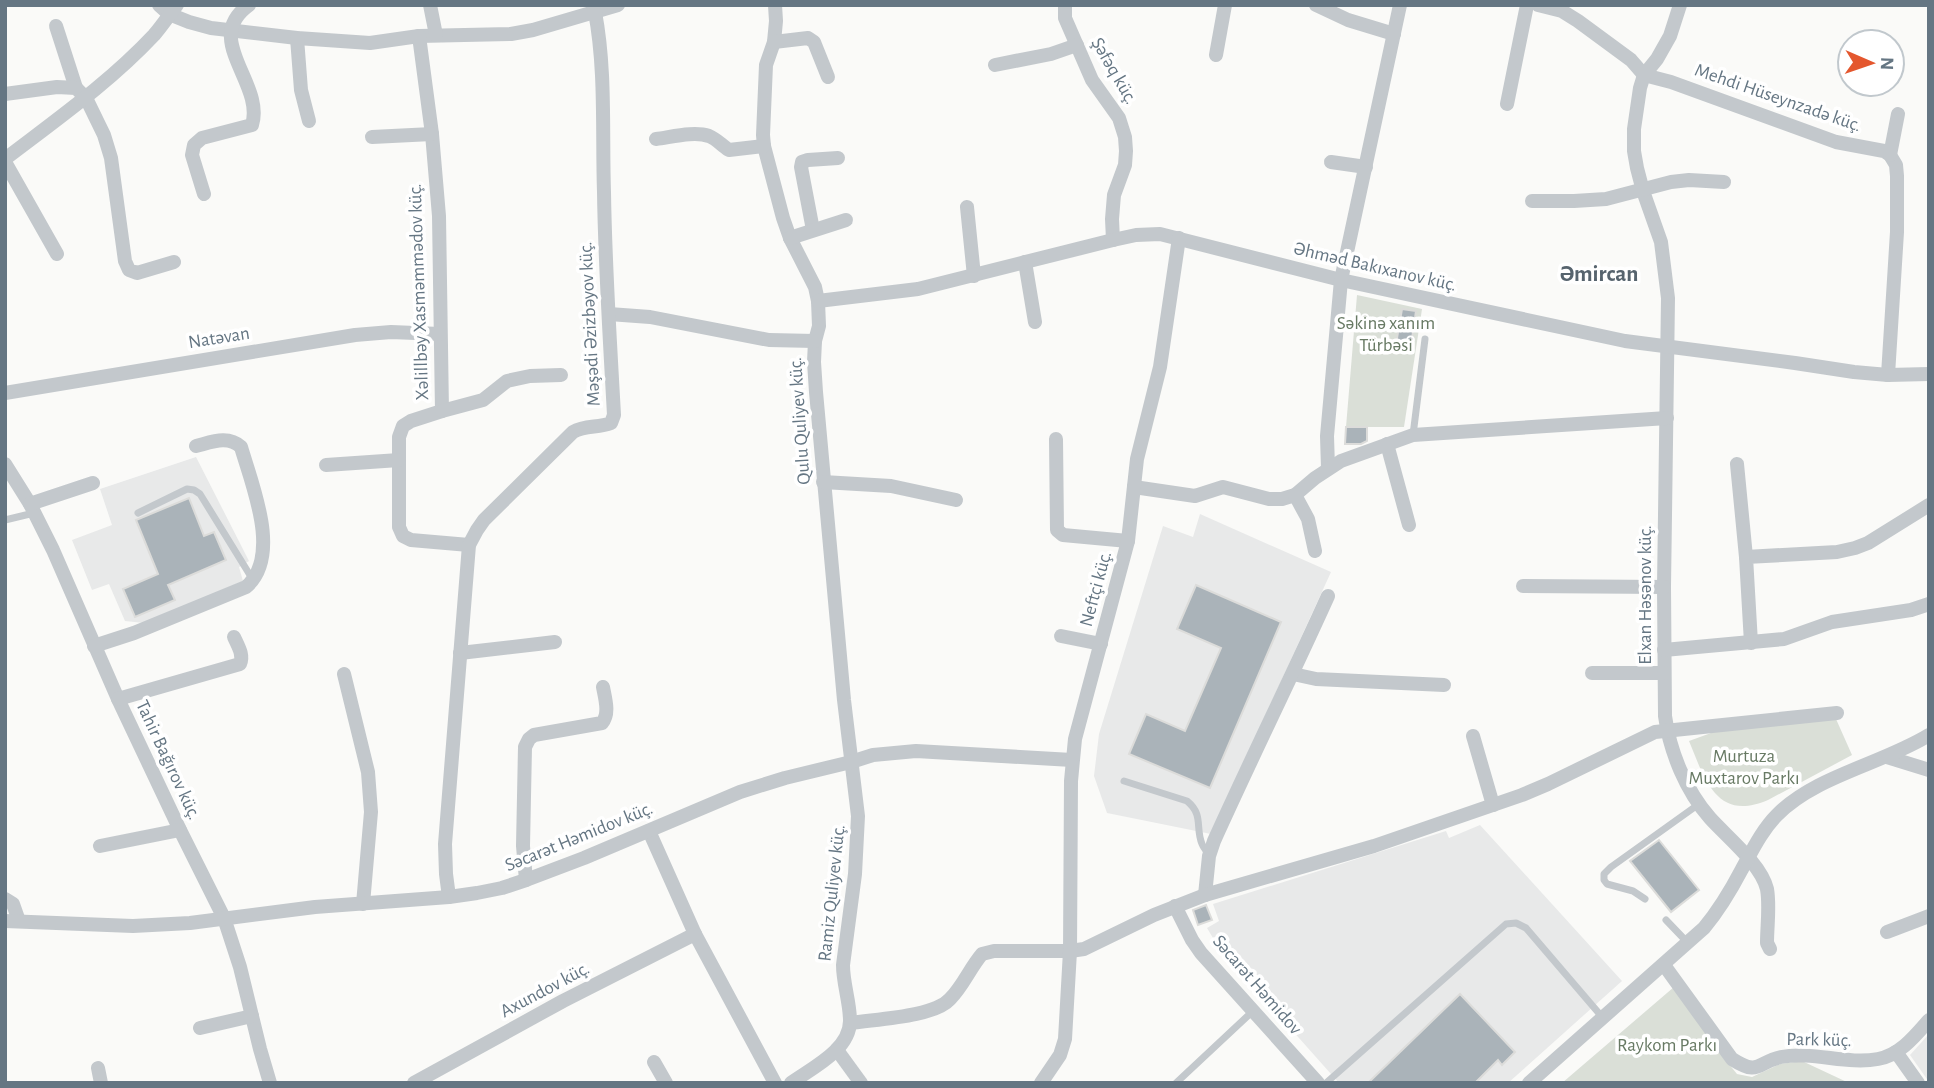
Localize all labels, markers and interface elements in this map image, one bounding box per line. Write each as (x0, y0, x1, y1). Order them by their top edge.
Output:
north arrow (1836, 28, 1906, 98)
street label: Şəfəq küç. (1087, 34, 1141, 108)
text: N (1877, 57, 1896, 70)
street label: Mehdi Hüseynzadə küç. (1692, 61, 1864, 135)
street label: Xəlillbəy Xasməmmədov küç. (406, 183, 432, 401)
street label: Əhməd Bakıxanov küç. (1292, 239, 1458, 295)
street label: Məşədi Əzizbəyov küç. (576, 241, 604, 407)
district label: Əmircan (1560, 263, 1638, 286)
park label: Səkinə xanım Türbəsi (1337, 314, 1435, 355)
street label: Natəvan (187, 324, 251, 352)
street label: Qulu Quliyev küç. (786, 357, 814, 485)
street label: Elxan Həsənov küç. (1636, 525, 1655, 665)
street label: Neftçi küç. (1077, 549, 1115, 629)
street label: Tahir Bağırov küç. (132, 697, 204, 823)
park label: Murtuza Muxtarov Parkı (1689, 747, 1799, 788)
street label: Səcarət Həmidov küç. (502, 799, 656, 875)
street label: Ramiz Quliyev küç. (815, 823, 849, 963)
street label: Səcarət Həmidov (1209, 932, 1305, 1038)
street label: Axundov küç. (497, 959, 593, 1021)
street label: Park küç. (1786, 1030, 1852, 1050)
park label: Raykom Parkı (1617, 1036, 1717, 1055)

